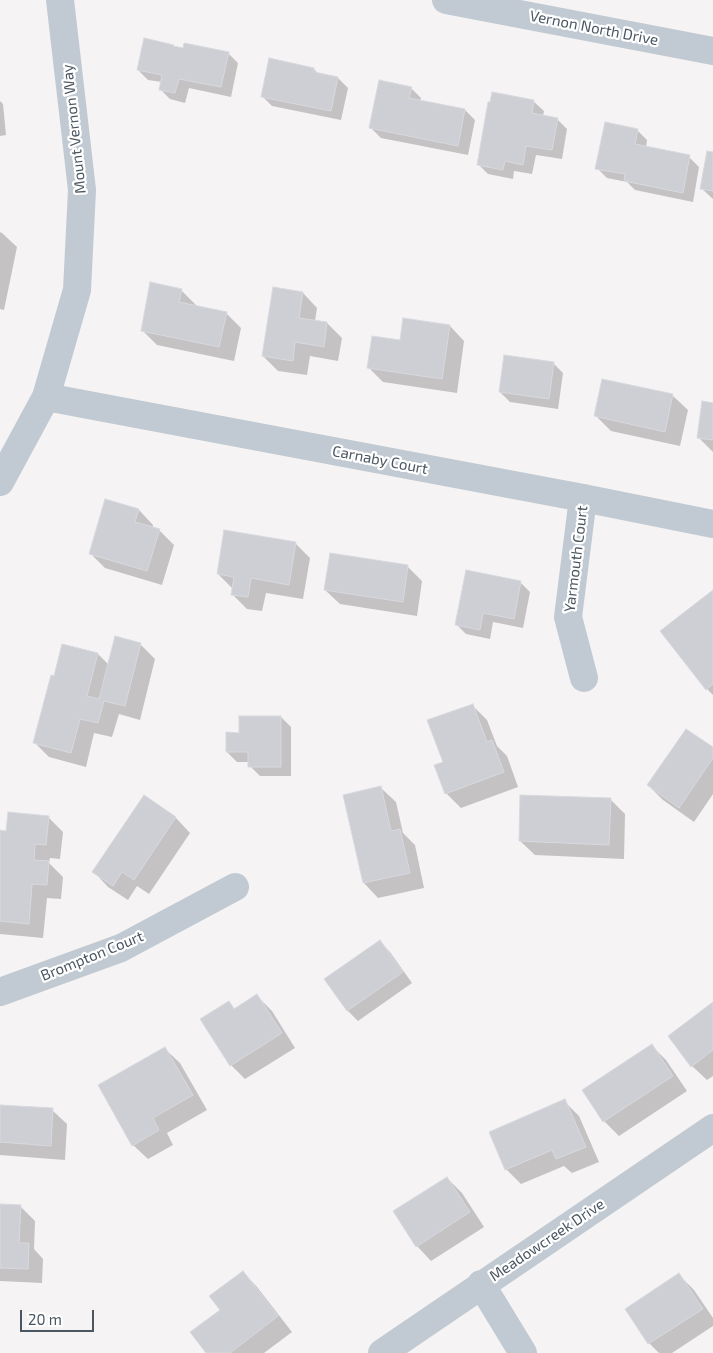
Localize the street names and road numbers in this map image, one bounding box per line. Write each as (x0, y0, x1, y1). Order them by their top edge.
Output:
street label: Vernon North Drive (528, 7, 660, 49)
street label: Mount Vernon Way (58, 63, 90, 195)
street label: Carnaby Court (331, 442, 429, 478)
street label: Yarmouth Court (561, 505, 591, 613)
street label: Brompton Court (38, 927, 146, 985)
street label: Meadowcreek Drive (486, 1195, 608, 1285)

